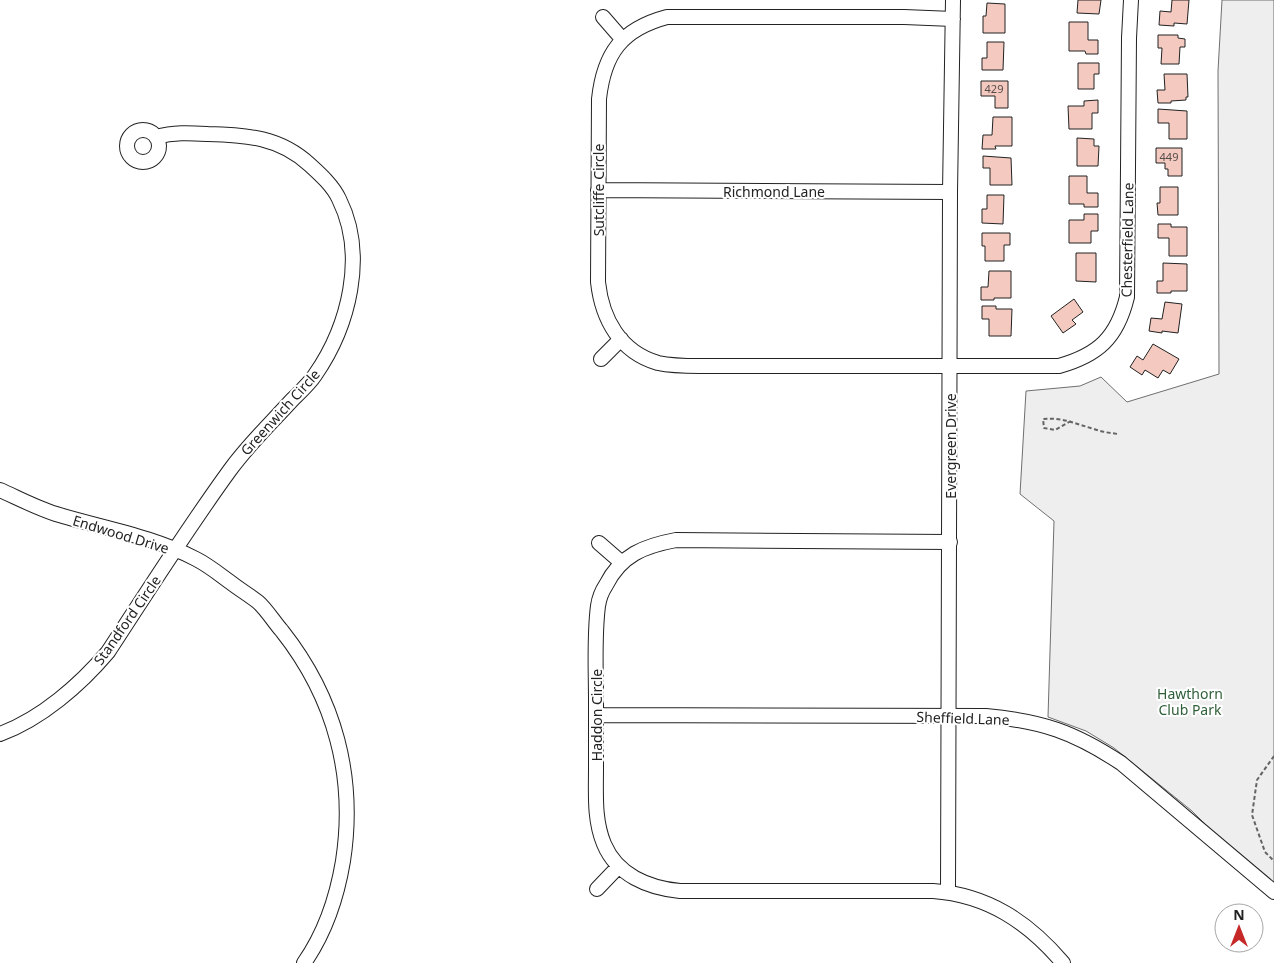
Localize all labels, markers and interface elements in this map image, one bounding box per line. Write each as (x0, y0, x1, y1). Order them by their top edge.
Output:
house number: 429 (985, 81, 1003, 96)
street label: Sutcliffe Circle (589, 144, 608, 236)
house number: 449 (1160, 149, 1178, 164)
street label: Richmond Lane (723, 182, 825, 201)
street label: Chesterfield Lane (1116, 182, 1138, 298)
street label: Greenwich Circle (236, 365, 324, 459)
street label: Evergreen Drive (941, 393, 960, 499)
street label: Endwood Drive (70, 510, 172, 558)
street label: Standford Circle (89, 571, 165, 668)
street label: Haddon Circle (587, 669, 606, 761)
park label: Hawthorn Club Park (1157, 684, 1223, 719)
street label: Sheffield Lane (916, 707, 1010, 729)
north arrow (1214, 903, 1264, 953)
text: N (1233, 905, 1245, 924)

